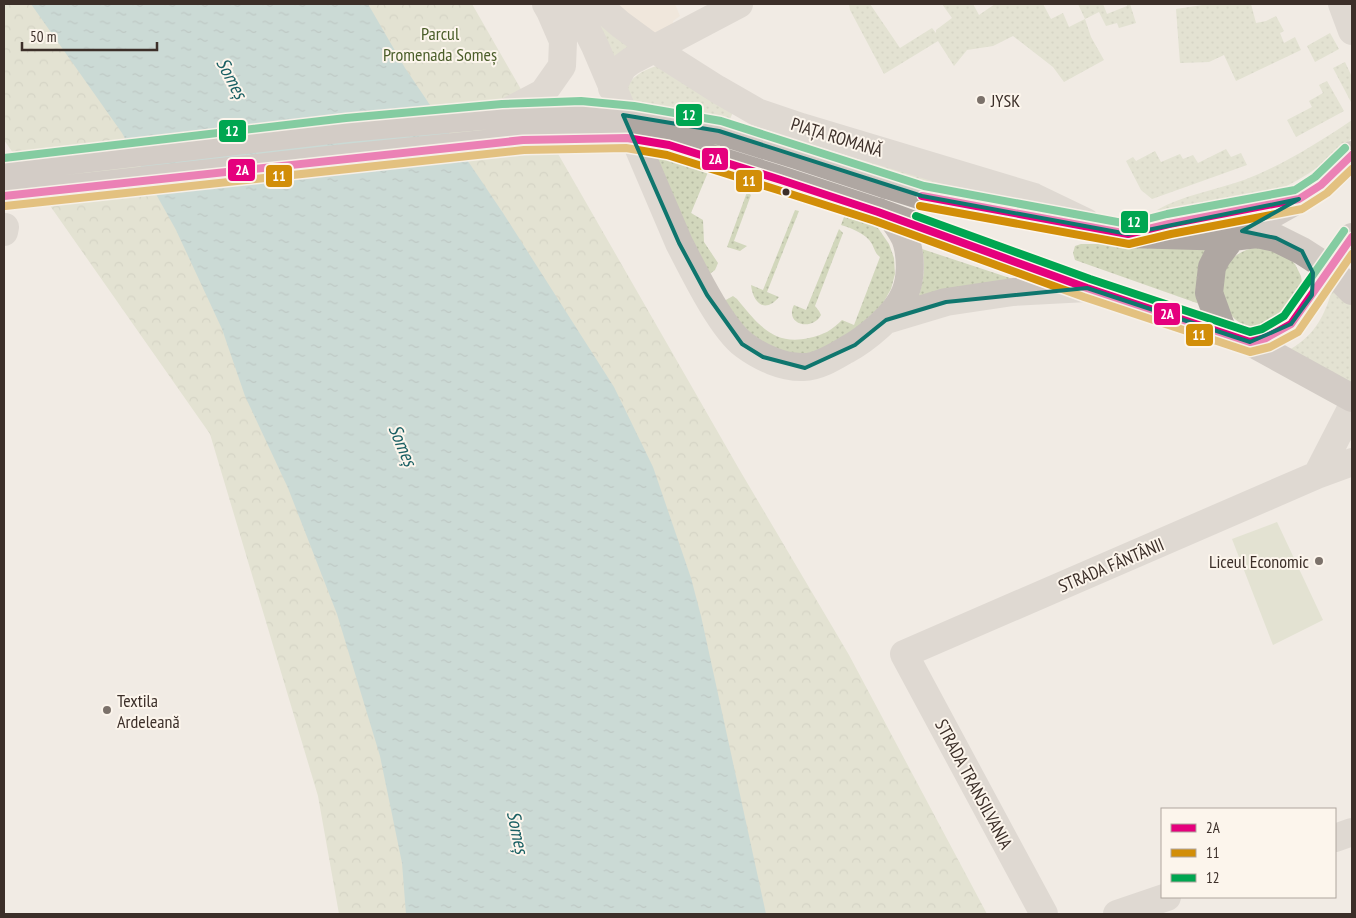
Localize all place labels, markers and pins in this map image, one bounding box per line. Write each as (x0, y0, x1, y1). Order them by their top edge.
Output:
place label: JYSK (990, 89, 1020, 112)
marker: JYSK (975, 94, 987, 106)
unlabelled marker (781, 187, 791, 197)
place label: Liceul Economic (1209, 550, 1310, 573)
marker: Liceul Economic (1313, 555, 1325, 567)
place label: Textila Ardeleană (117, 689, 180, 733)
marker: Textila Ardeleană (101, 704, 113, 716)

